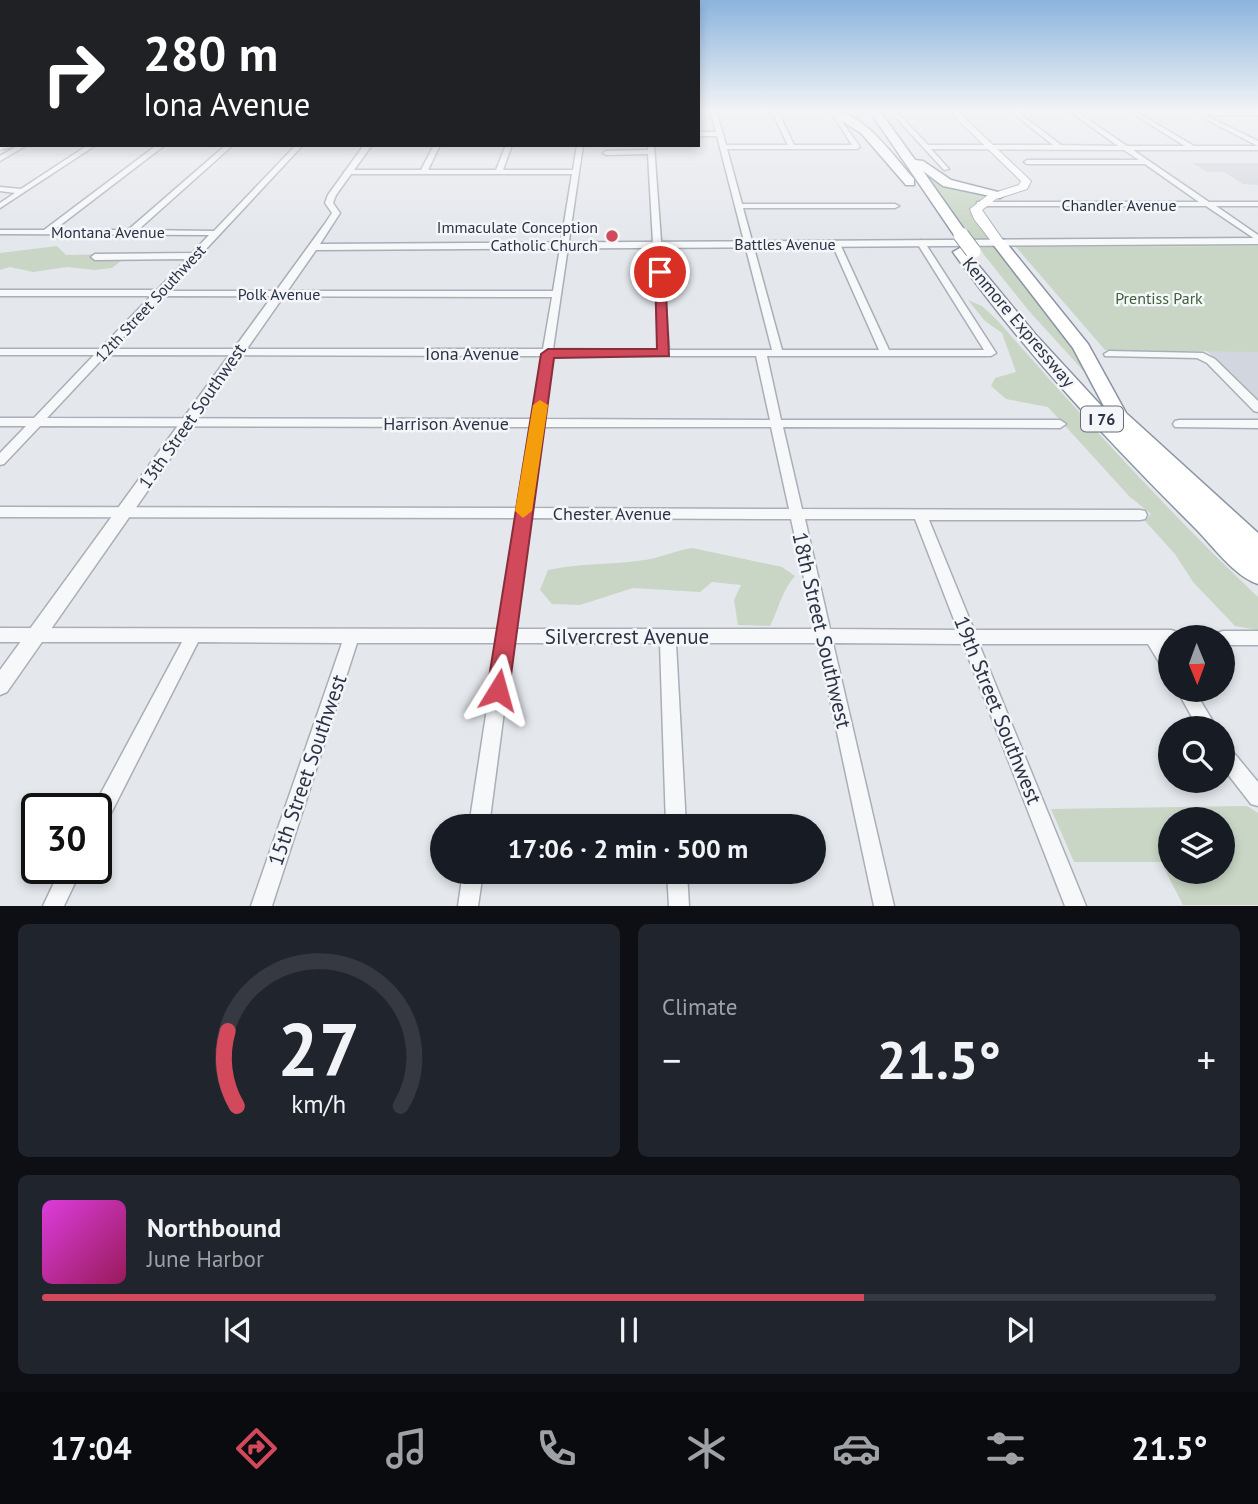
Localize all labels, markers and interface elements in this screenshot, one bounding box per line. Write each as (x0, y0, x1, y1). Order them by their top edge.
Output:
text: 280 m (143, 21, 278, 85)
icon: right (28, 28, 119, 119)
text: Iona Avenue (143, 83, 310, 125)
street label: Chandler Avenue (1061, 195, 1177, 215)
place label: Immaculate Conception Catholic Church (437, 217, 598, 255)
street label: Montana Avenue (51, 222, 165, 242)
marker: Immaculate Conception Catholic Church (604, 228, 620, 244)
street label: Battles Avenue (734, 234, 836, 254)
street label: 12th Street Southwest (91, 240, 210, 366)
pin (630, 242, 690, 302)
street label: Kenmore Expressway (958, 252, 1081, 392)
icon: arrive (641, 253, 679, 291)
street label: Polk Avenue (238, 284, 320, 304)
park label: Prentiss Park (1115, 288, 1203, 308)
street label: 13th Street Southwest (133, 339, 251, 493)
street label: Iona Avenue (425, 342, 519, 365)
road number: I 76 (1081, 406, 1123, 432)
street label: Harrison Avenue (383, 412, 509, 435)
street label: Chester Avenue (553, 502, 671, 525)
street label: 18th Street Southwest (786, 529, 858, 731)
street label: 19th Street Southwest (948, 612, 1048, 808)
street label: Silvercrest Avenue (545, 623, 709, 650)
north arrow (1158, 625, 1236, 702)
map controls (1158, 625, 1235, 884)
position arrow (461, 653, 535, 727)
street label: 15th Street Southwest (262, 671, 352, 869)
button: search (1158, 716, 1235, 793)
speed limit sign: 30 (21, 793, 112, 884)
button: layers (1158, 807, 1235, 884)
text: 17:06 · 2 min · 500 m (508, 832, 748, 865)
text: Climate (662, 992, 737, 1021)
text: 27 (278, 1003, 360, 1097)
text: 21.5° (877, 1026, 1001, 1093)
text: − (662, 1035, 681, 1084)
text: + (1197, 1035, 1216, 1084)
text: km/h (292, 1088, 346, 1120)
text: Northbound (147, 1211, 281, 1244)
text: June Harbor (147, 1244, 264, 1273)
icon: previous (219, 1311, 257, 1349)
icon: pause (610, 1311, 648, 1349)
icon: next (1001, 1311, 1039, 1349)
icon: directions (232, 1424, 281, 1473)
icon: music (382, 1424, 431, 1473)
icon: phone (532, 1424, 581, 1473)
icon: climate (682, 1424, 731, 1473)
icon: car (832, 1424, 881, 1473)
icon: filters (981, 1424, 1030, 1473)
text: 17:04 (50, 1427, 132, 1469)
text: 21.5° (1131, 1427, 1208, 1469)

